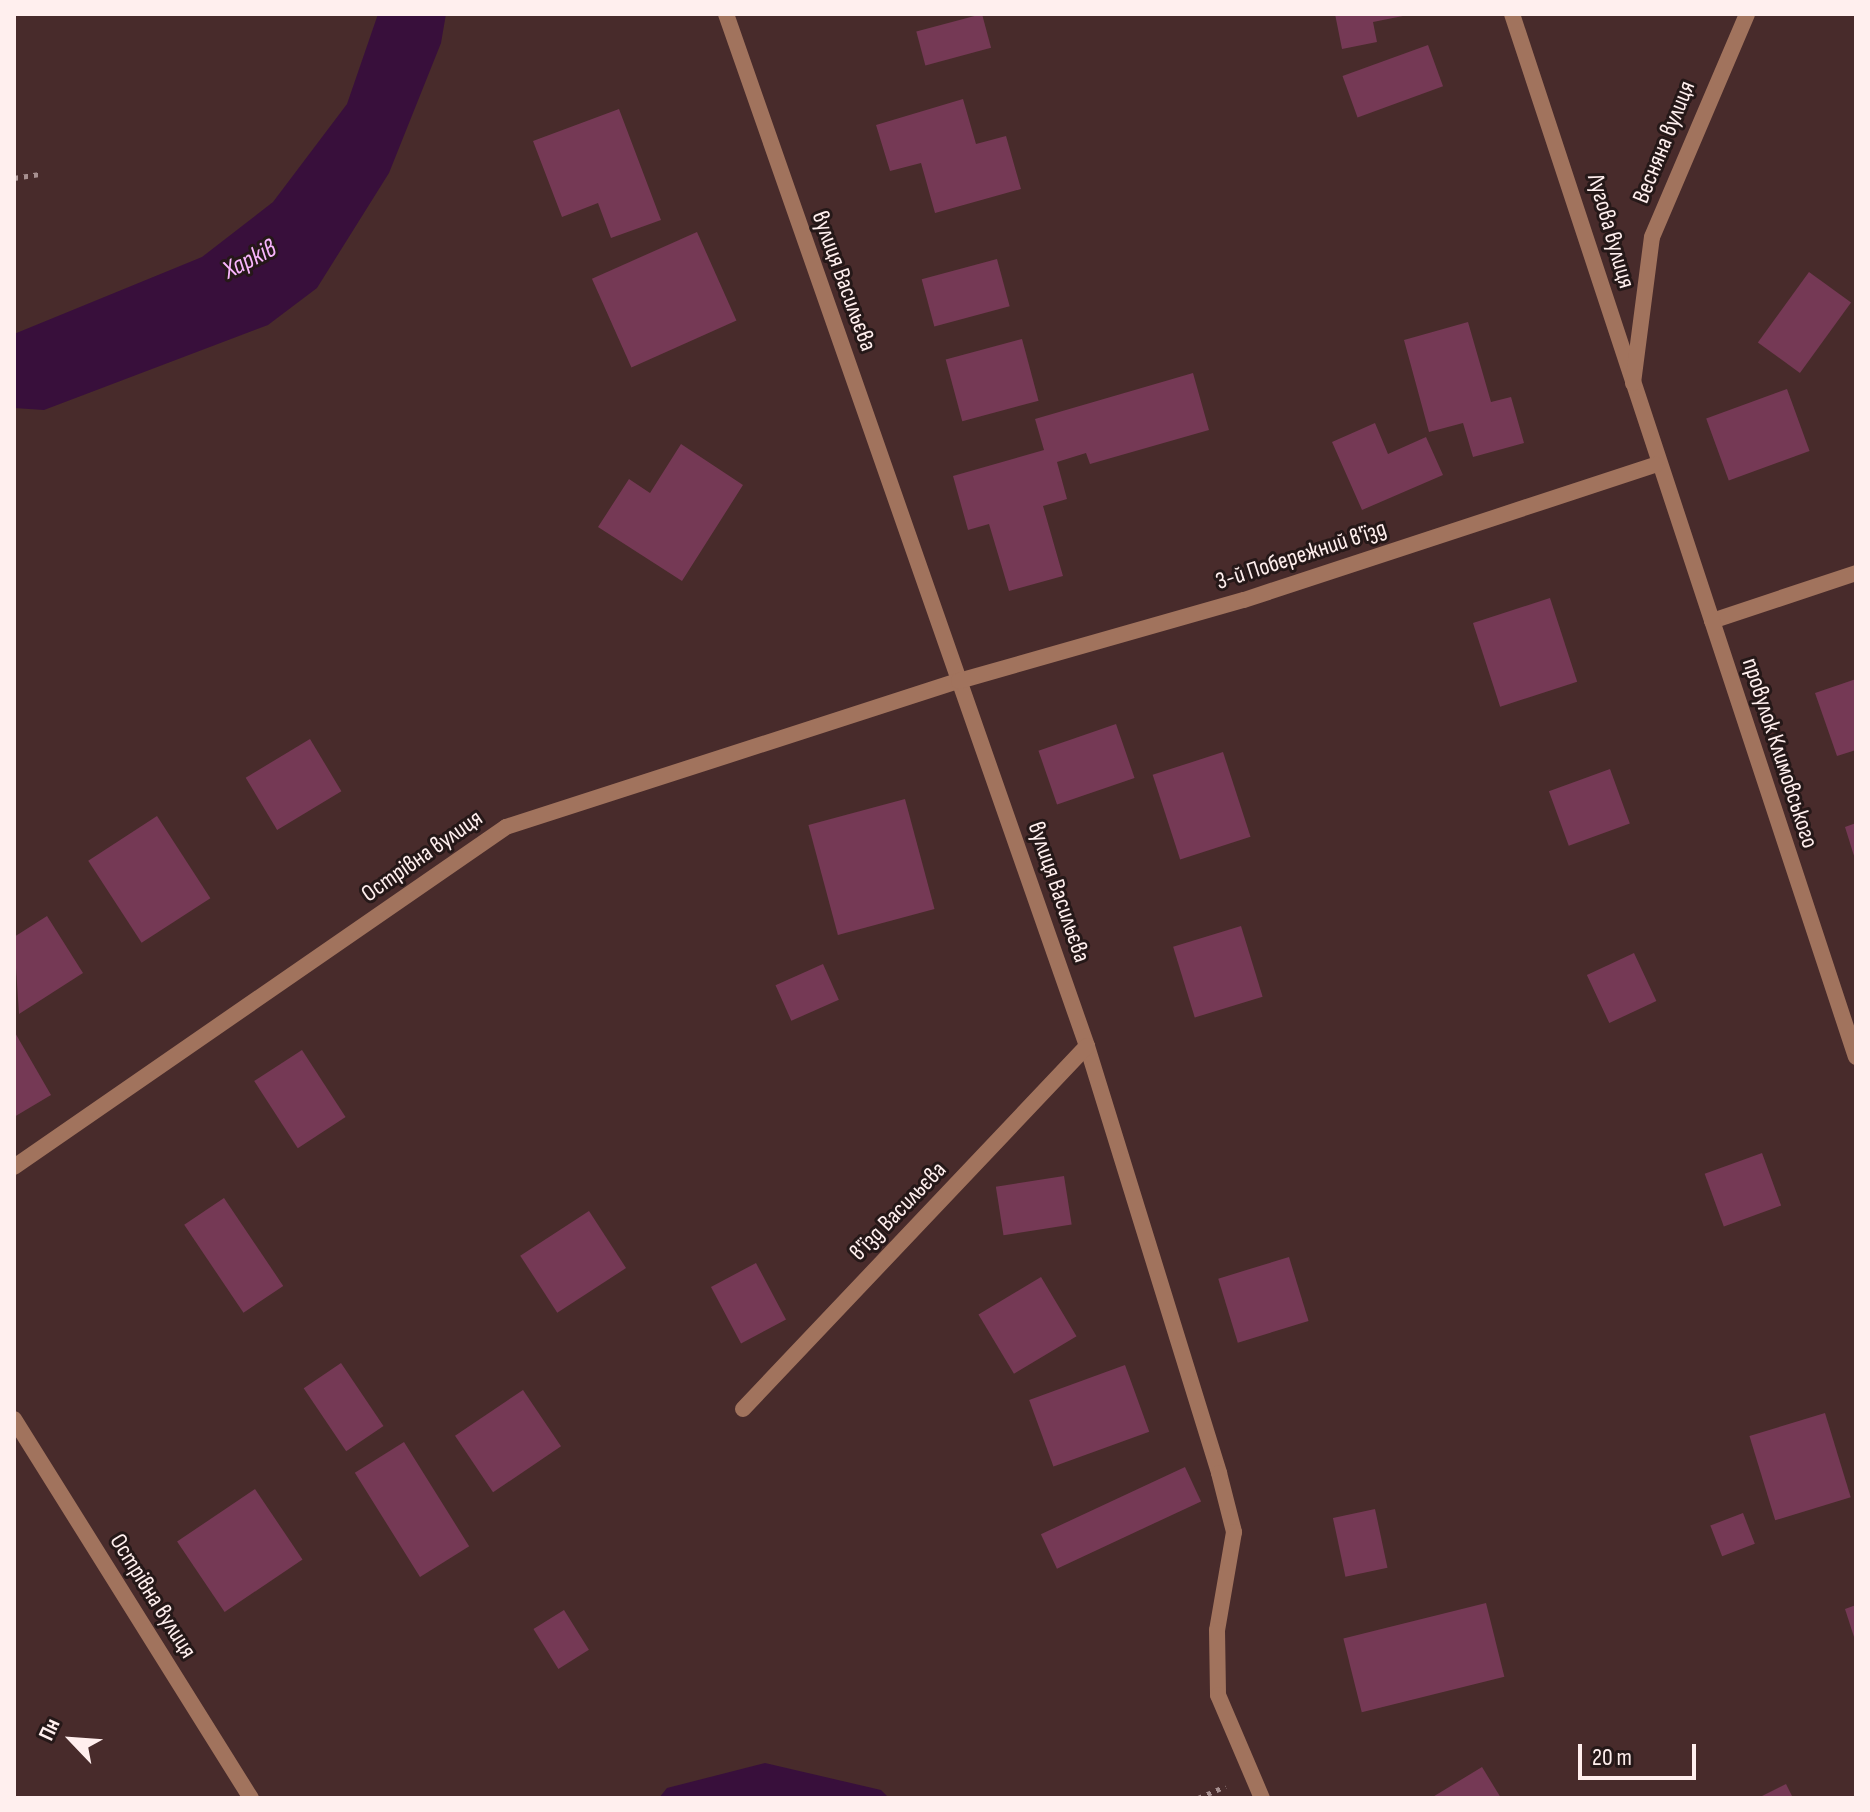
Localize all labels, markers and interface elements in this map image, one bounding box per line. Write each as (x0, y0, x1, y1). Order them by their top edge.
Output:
street label: Весняна вулиця (1626, 77, 1702, 207)
street label: Лугова вулиця (1581, 170, 1641, 292)
street label: вулиця Васильєва (805, 207, 883, 355)
water label: Харків (218, 233, 282, 287)
street label: 3-й Побережний в'їзд (1212, 514, 1390, 596)
street label: провулок Климовського (1736, 654, 1824, 852)
street label: Острівна вулиця (356, 804, 488, 908)
street label: вулиця Васильєва (1022, 818, 1096, 966)
street label: в'їзд Васильєва (844, 1156, 952, 1266)
street label: Острівна вулиця (103, 1529, 203, 1663)
north arrow (32, 1700, 112, 1780)
text: Пн (33, 1714, 67, 1745)
scale bar (1582, 1728, 1700, 1778)
text: 20 m (1592, 1743, 1632, 1772)

